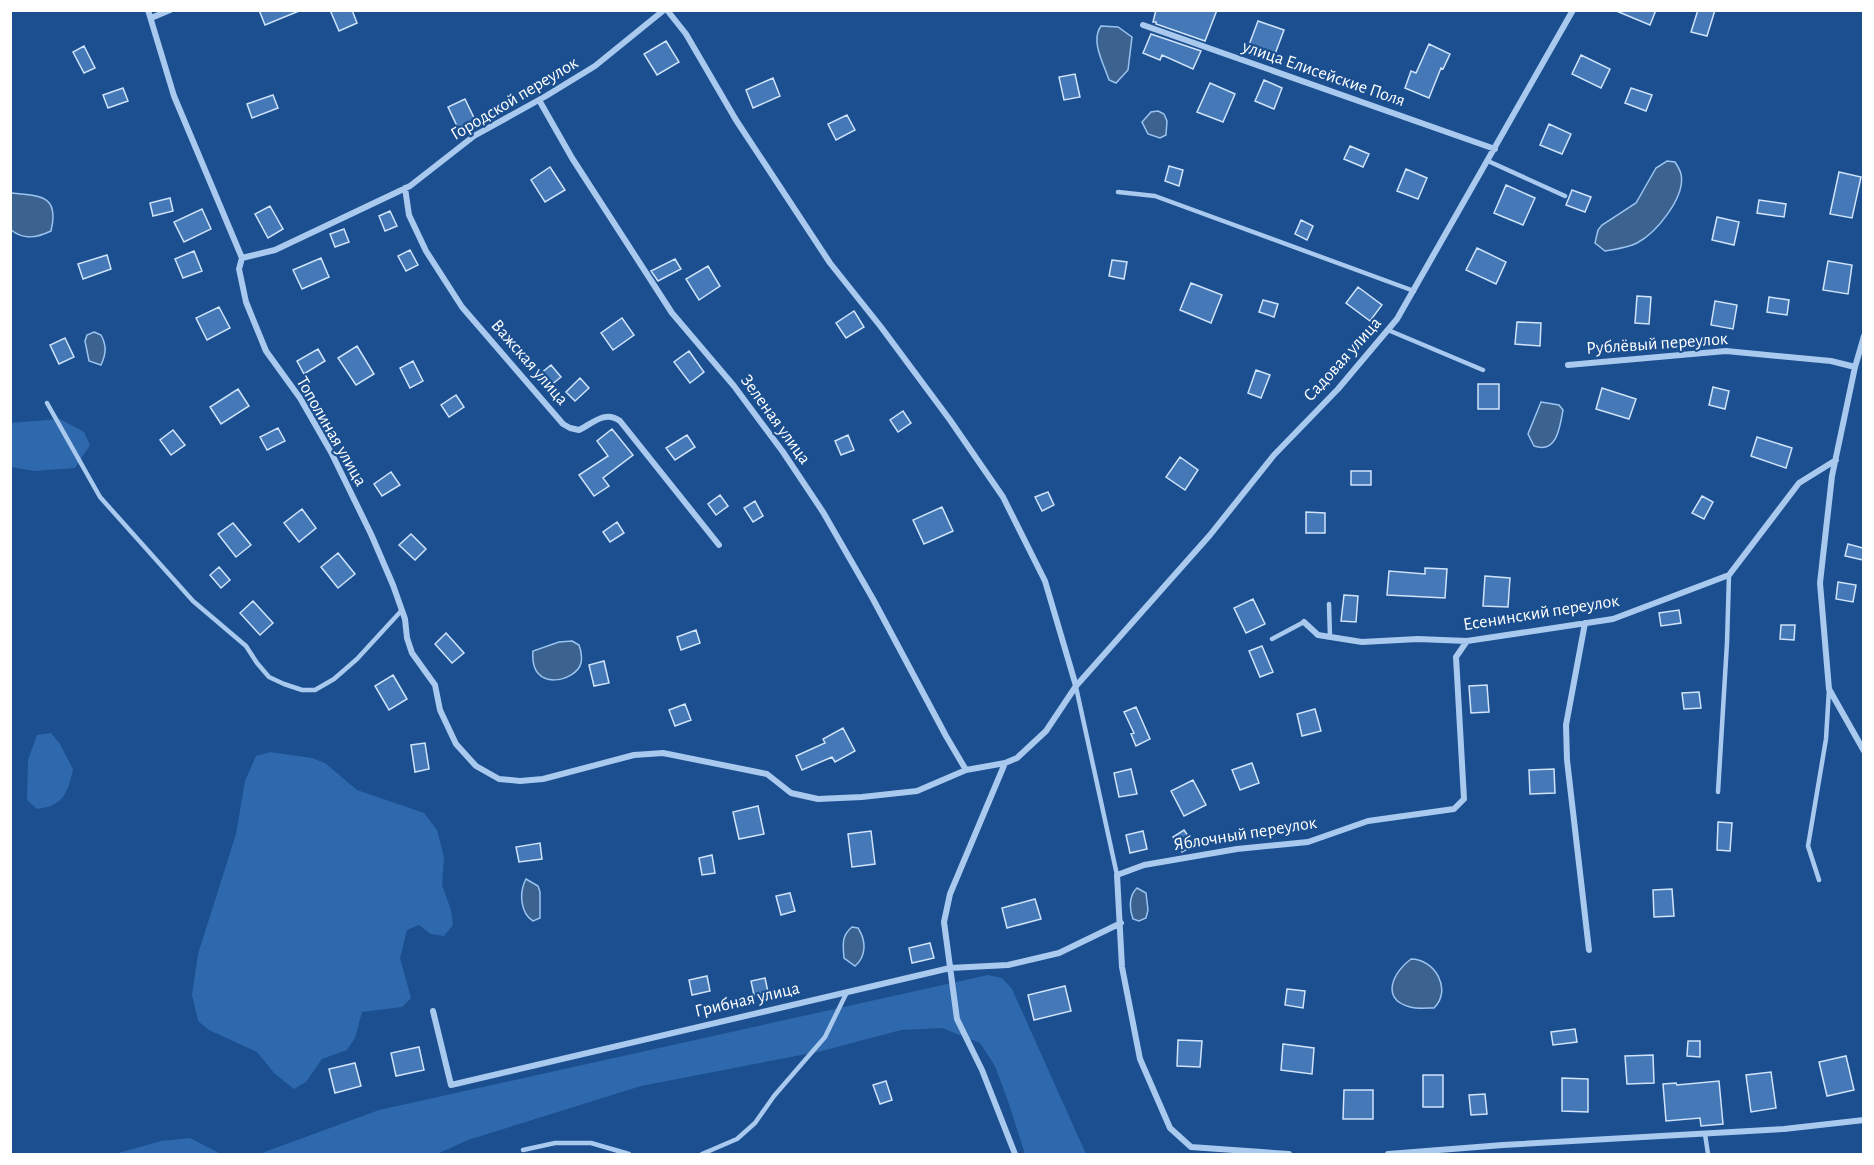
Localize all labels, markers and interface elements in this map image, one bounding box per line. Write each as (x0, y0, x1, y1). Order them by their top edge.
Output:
street label: улица Елисейские Поля (1239, 37, 1407, 110)
street label: Городской переулок (448, 53, 582, 144)
street label: Садовая улица (1300, 314, 1385, 405)
street label: Важская улица (487, 316, 571, 409)
street label: Рублёвый переулок (1586, 329, 1729, 358)
street label: Зеленая улица (737, 371, 814, 468)
street label: Тополиная улица (293, 374, 370, 489)
street label: Есенинский переулок (1462, 592, 1621, 634)
street label: Яблочный переулок (1172, 813, 1319, 854)
street label: Грибная улица (693, 978, 801, 1021)

